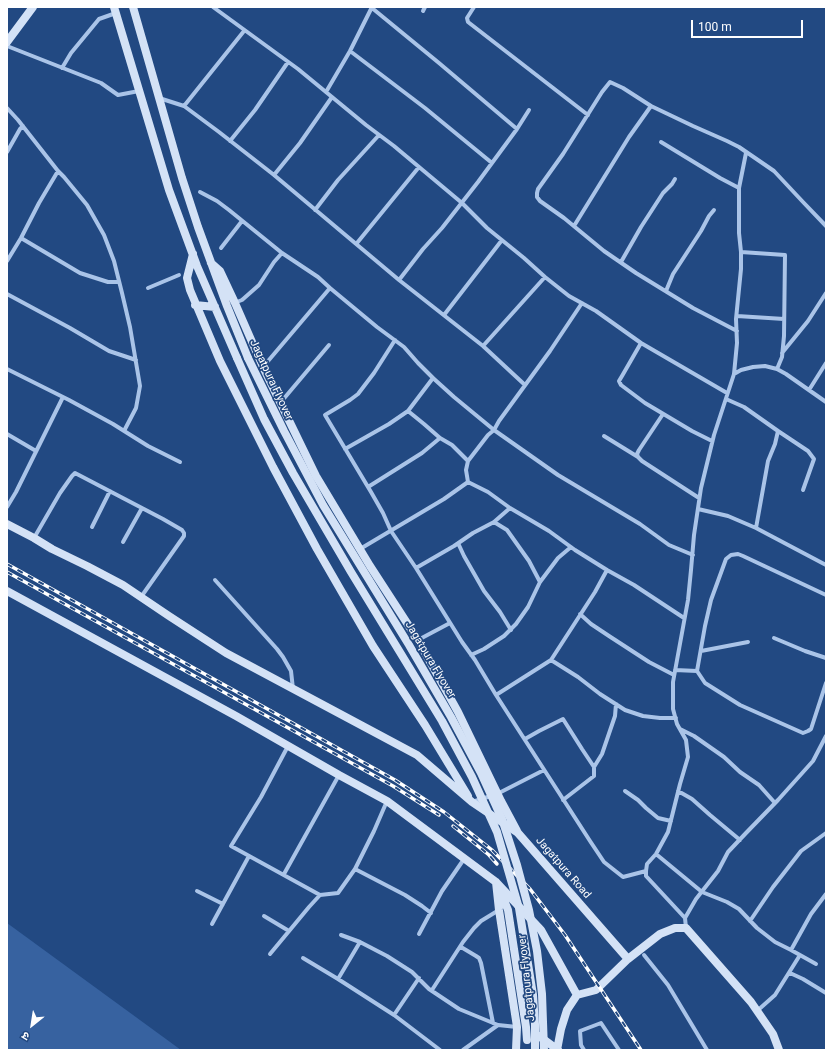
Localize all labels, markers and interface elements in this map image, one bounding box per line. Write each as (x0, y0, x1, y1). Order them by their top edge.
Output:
scale bar (693, 12, 805, 38)
text: 100 m (698, 20, 732, 34)
street label: Jagatpura Flyover (247, 338, 295, 422)
street label: Jagatpura Flyover (402, 619, 458, 701)
street label: Jagatpura Road (533, 834, 593, 902)
street label: Jagatpura Flyover (516, 934, 538, 1022)
north arrow (12, 1005, 52, 1045)
text: उ (20, 1029, 32, 1043)

